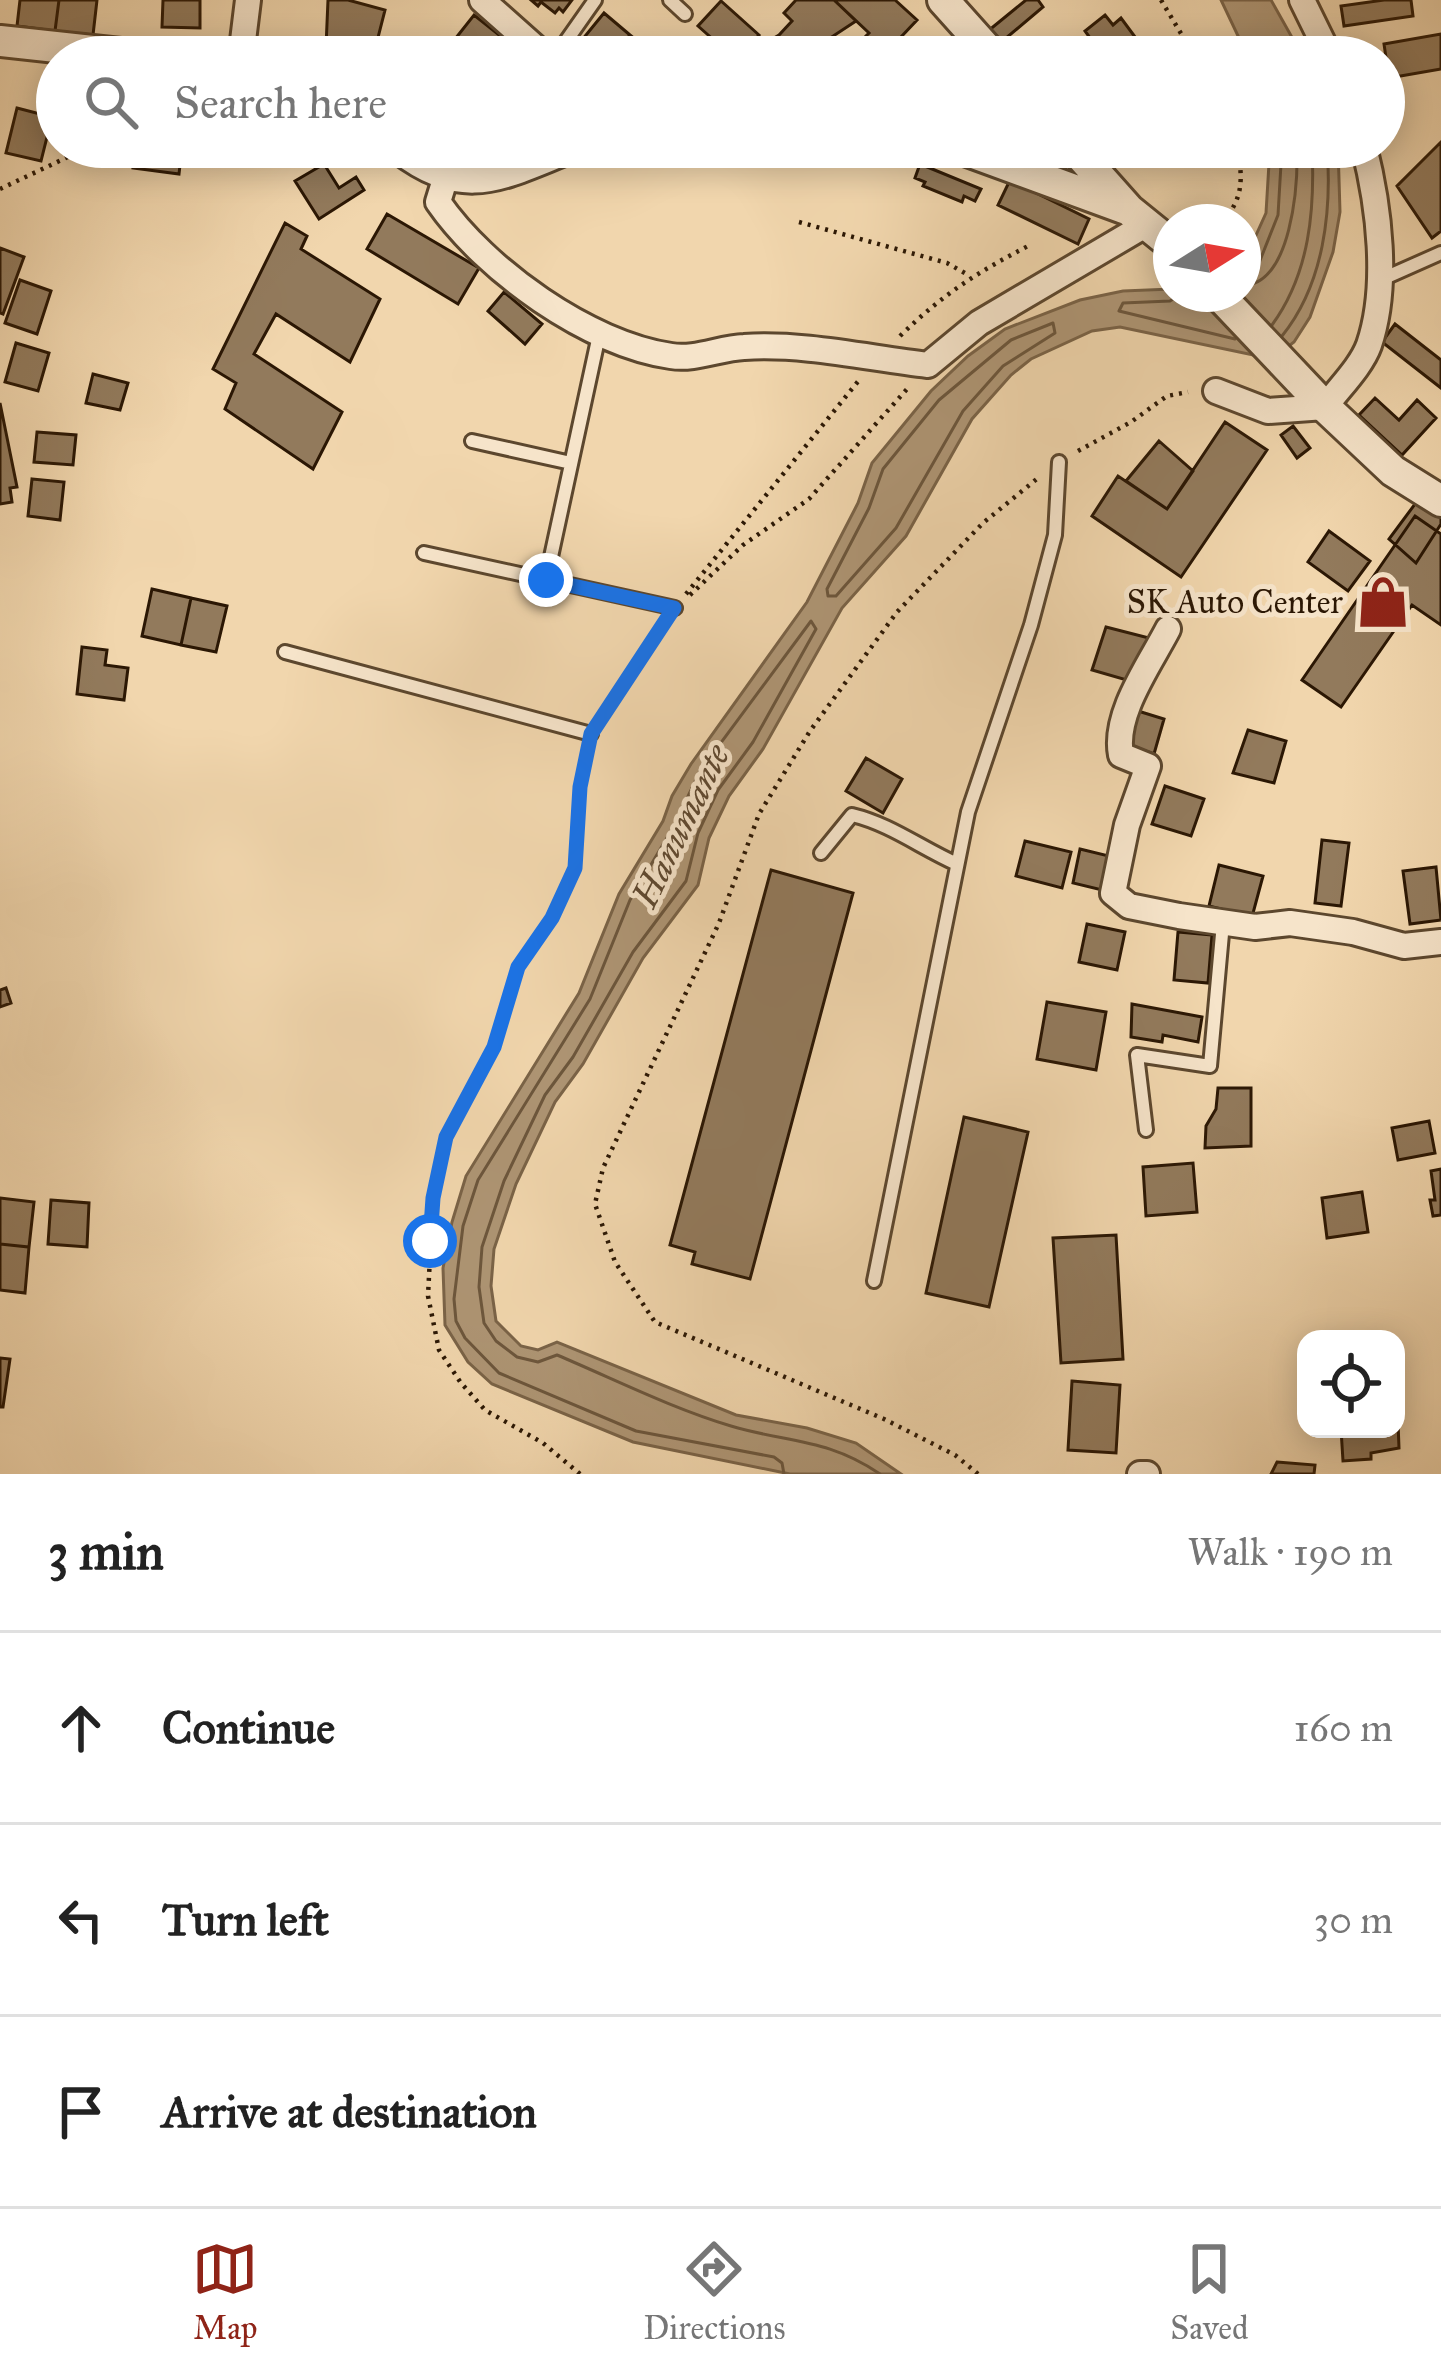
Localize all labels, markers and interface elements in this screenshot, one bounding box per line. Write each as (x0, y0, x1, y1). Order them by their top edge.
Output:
search box (36, 36, 1405, 168)
icon: search (78, 69, 144, 135)
text: Search here (174, 75, 387, 130)
north arrow (1153, 204, 1261, 312)
route end (519, 553, 573, 607)
shop icon: SK Auto Center (1354, 573, 1412, 631)
place label: SK Auto Center (1127, 582, 1344, 622)
water label: Hanumante (622, 736, 740, 915)
route start (403, 1214, 457, 1268)
map controls (1297, 1330, 1405, 1438)
button: locate (1297, 1330, 1405, 1438)
text: 3 min (48, 1521, 164, 1583)
text: Walk · 190 m (1187, 1528, 1393, 1576)
icon: ahead (48, 1695, 114, 1761)
text: Continue (162, 1700, 335, 1755)
text: 160 m (1294, 1704, 1393, 1752)
icon: left (48, 1887, 114, 1953)
text: Turn left (162, 1892, 329, 1947)
text: 30 m (1314, 1896, 1393, 1944)
icon: arrive (48, 2079, 114, 2145)
text: Arrive at destination (162, 2084, 537, 2139)
tab: Map (192, 2236, 258, 2348)
tab: Directions (643, 2236, 785, 2348)
tab: Saved (1170, 2236, 1249, 2348)

